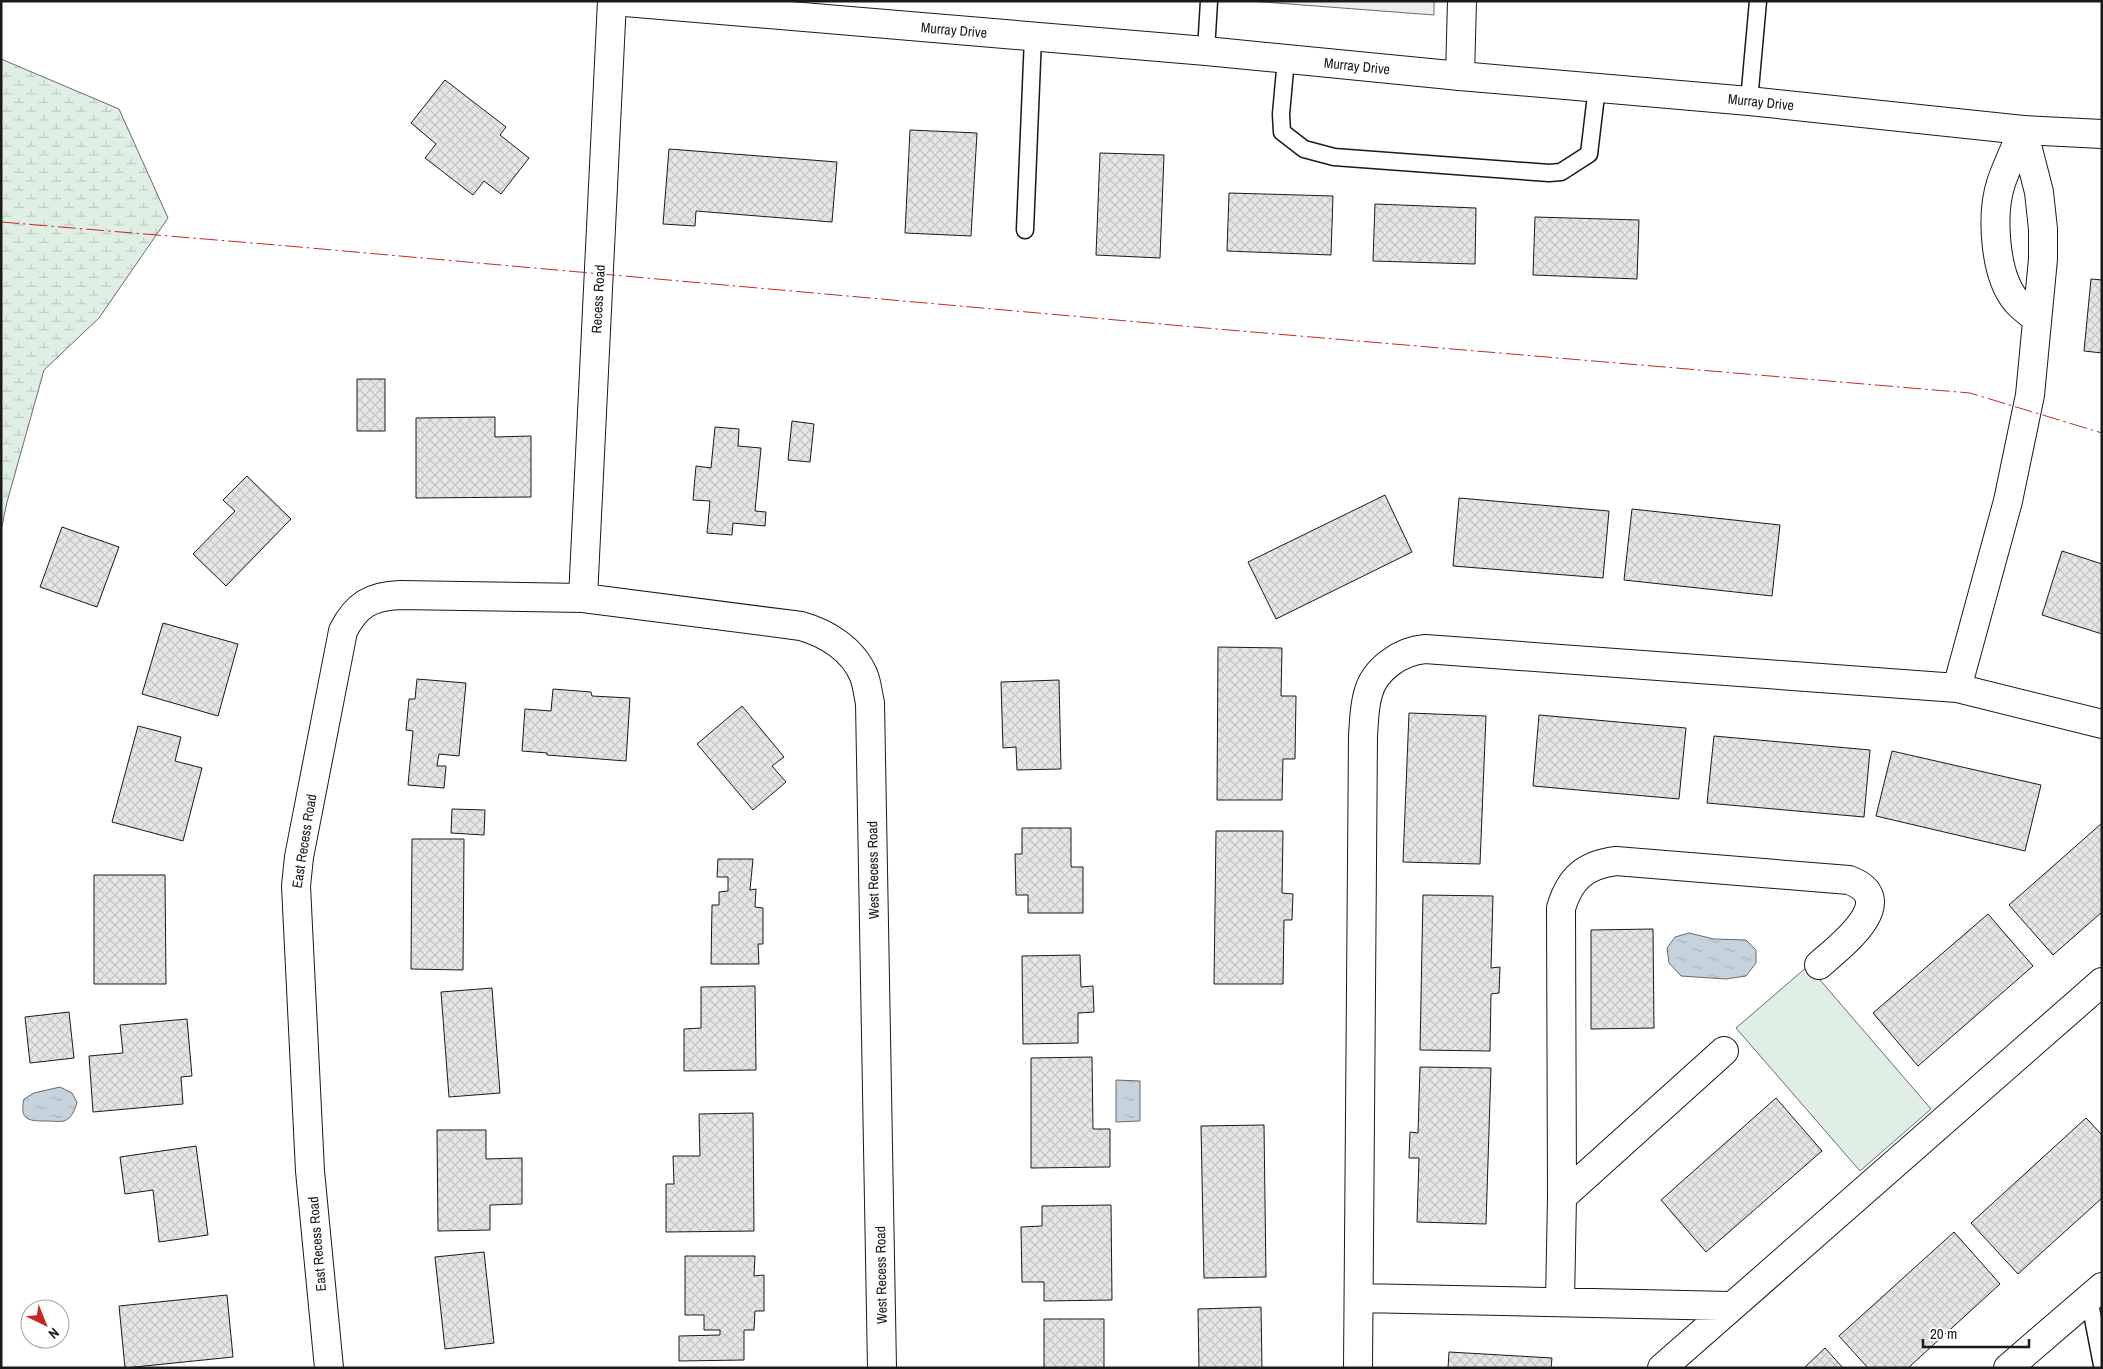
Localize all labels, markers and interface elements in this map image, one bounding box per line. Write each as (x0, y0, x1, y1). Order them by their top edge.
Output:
street label: Murray Drive (920, 18, 988, 42)
street label: Murray Drive (1323, 54, 1391, 78)
street label: Murray Drive (1727, 90, 1795, 114)
street label: Recess Road (587, 264, 609, 334)
street label: East Recess Road (288, 793, 320, 889)
street label: West Recess Road (863, 821, 883, 919)
street label: East Recess Road (304, 1196, 330, 1292)
street label: West Recess Road (871, 1226, 891, 1324)
north arrow (20, 1299, 70, 1349)
scale bar (1923, 1316, 2029, 1348)
text: 20 m (1930, 1323, 1957, 1344)
text: N (45, 1324, 63, 1343)

